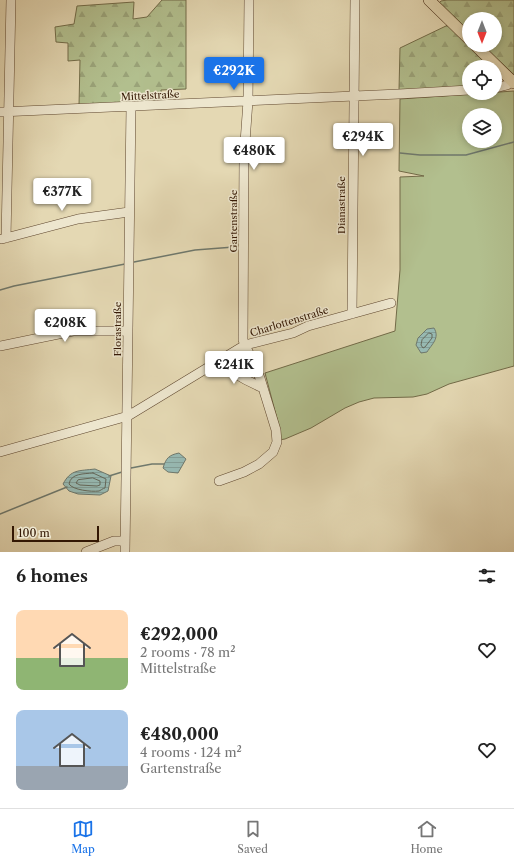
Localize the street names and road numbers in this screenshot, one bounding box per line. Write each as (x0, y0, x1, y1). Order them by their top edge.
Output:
street label: Mittelstraße (120, 87, 180, 104)
street label: Dianastraße (335, 176, 348, 234)
street label: Gartenstraße (227, 189, 240, 252)
street label: Florastraße (111, 301, 124, 356)
street label: Charlottenstraße (248, 303, 330, 340)

